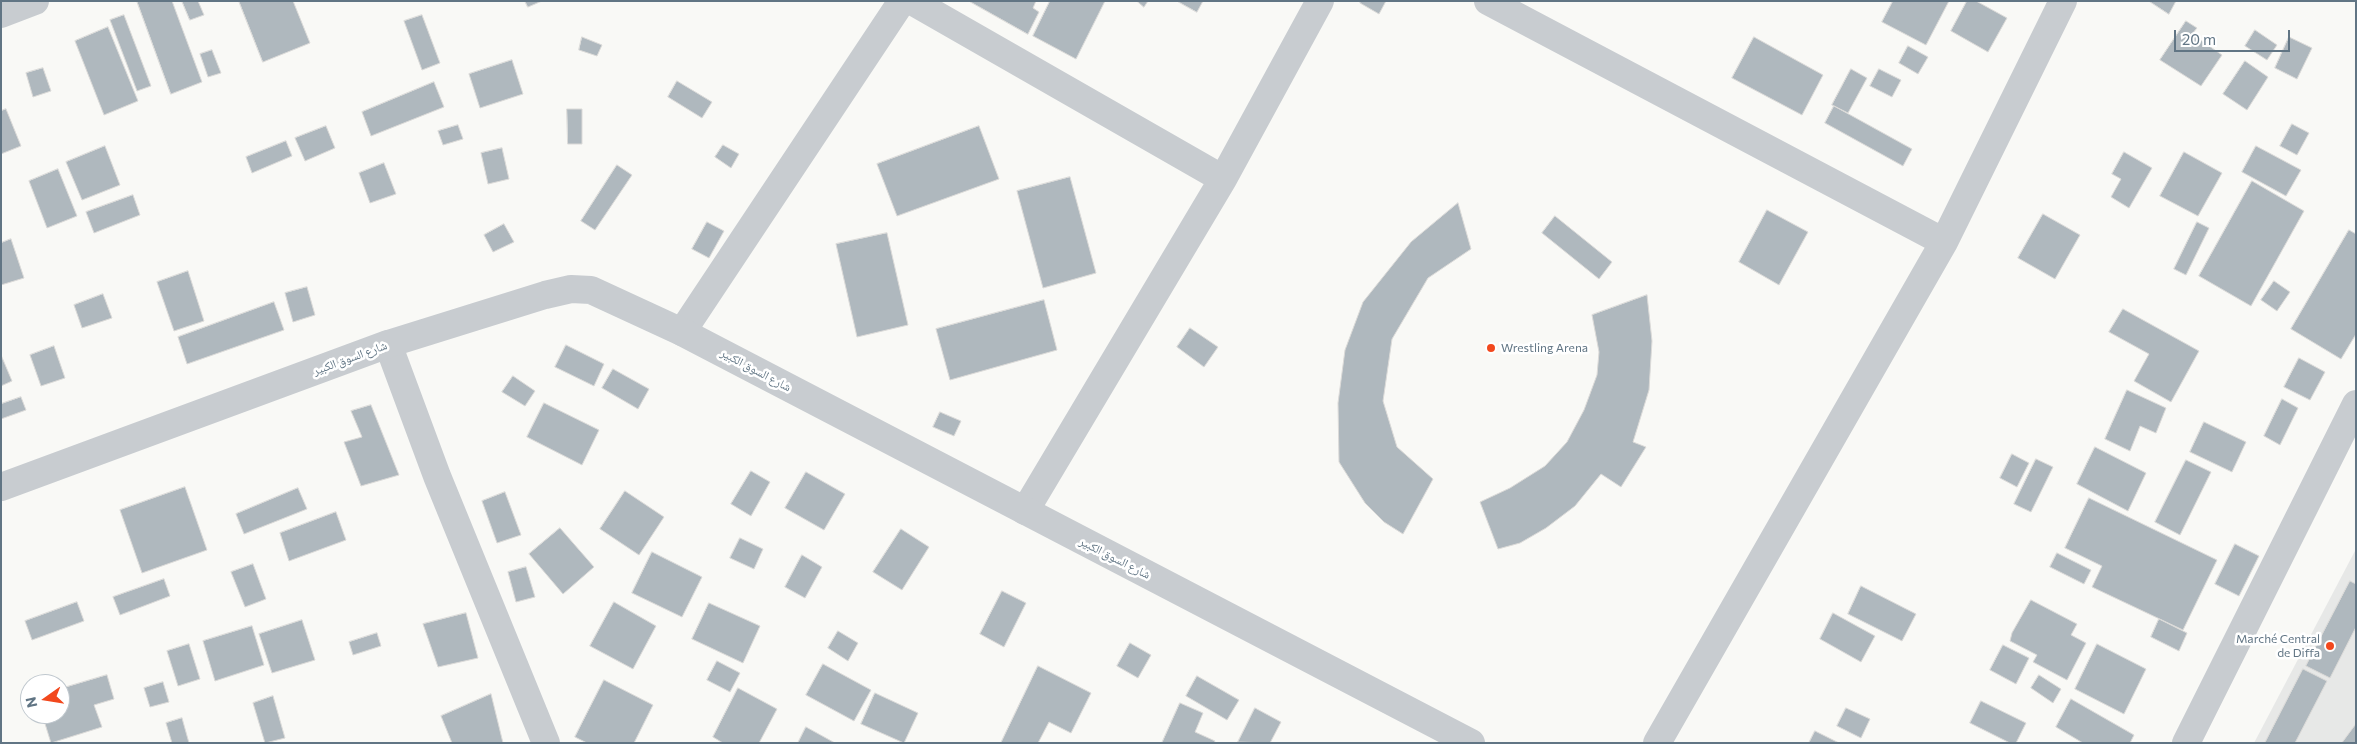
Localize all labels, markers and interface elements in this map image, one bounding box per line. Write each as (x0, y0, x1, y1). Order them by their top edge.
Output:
scale bar (2177, 20, 2293, 52)
text: 20 m (2182, 30, 2216, 48)
street label: شارع السوق الكبير (311, 338, 389, 378)
place label: Wrestling Arena (1501, 341, 1588, 355)
marker: Wrestling Arena (1485, 342, 1497, 354)
street label: شارع السوق الكبير (718, 345, 794, 395)
street label: شارع السوق الكبير (1077, 534, 1153, 582)
place label: Marché Central de Diffa (2236, 632, 2320, 660)
marker: Marché Central de Diffa (2324, 640, 2336, 652)
north arrow (20, 674, 70, 724)
text: N (21, 695, 40, 709)

